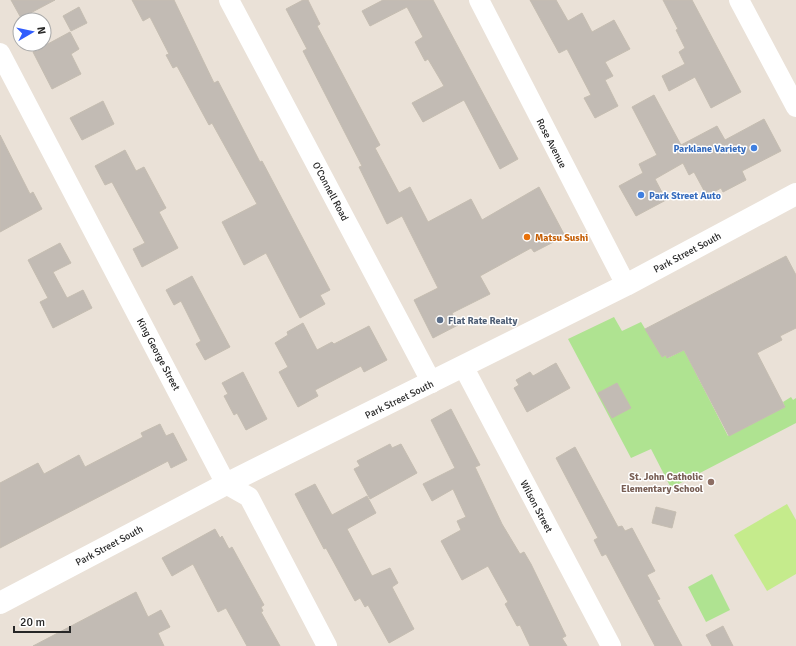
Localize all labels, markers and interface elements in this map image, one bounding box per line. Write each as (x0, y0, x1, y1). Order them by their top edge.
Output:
north arrow (12, 12, 52, 52)
text: N (34, 26, 48, 35)
street label: Rose Avenue (534, 117, 569, 170)
place label: Parklane Variety (673, 143, 746, 155)
marker: Parklane Variety (749, 143, 759, 153)
street label: O'Connell Road (310, 160, 351, 223)
marker: Park Street Auto (636, 190, 646, 200)
place label: Park Street Auto (649, 190, 721, 202)
street label: Park Street South (652, 230, 723, 276)
marker: Matsu Sushi (522, 232, 532, 242)
place label: Matsu Sushi (535, 232, 588, 244)
marker: Flat Rate Realty (435, 315, 445, 325)
place label: Flat Rate Realty (448, 315, 517, 327)
street label: King George Street (134, 316, 183, 393)
street label: Park Street South (363, 378, 436, 422)
place label: St. John Catholic Elementary School (621, 471, 703, 495)
marker: St. John Catholic Elementary School (706, 477, 716, 487)
street label: Wilson Street (517, 478, 555, 535)
street label: Park Street South (74, 523, 145, 569)
scale bar (14, 608, 70, 634)
text: 20 m (20, 615, 45, 630)

